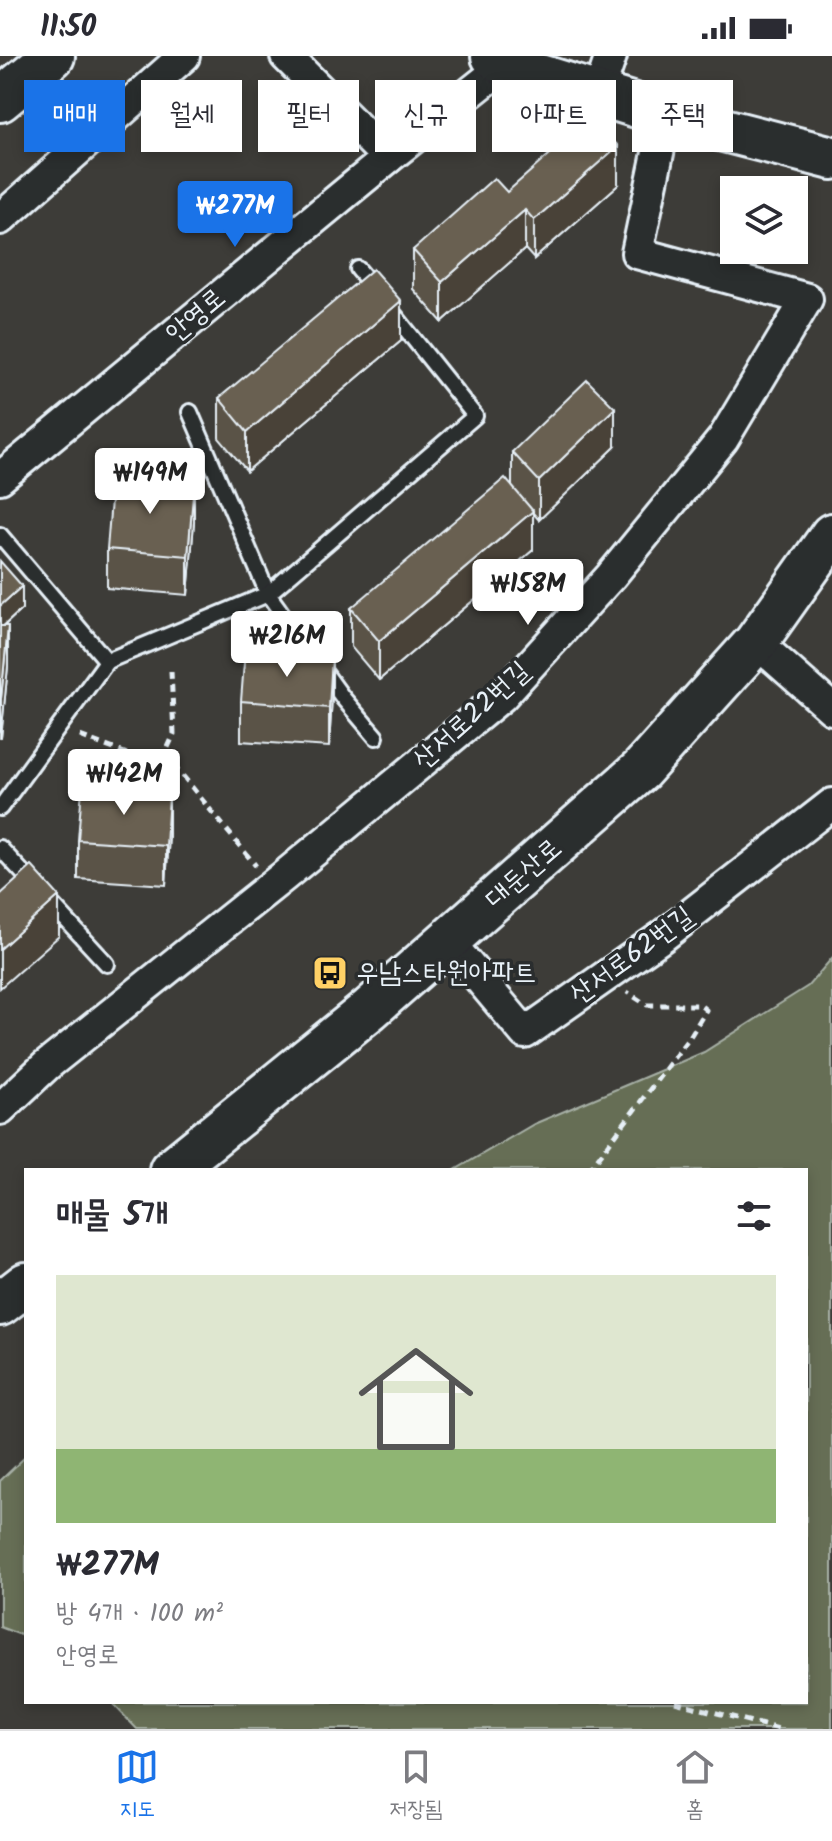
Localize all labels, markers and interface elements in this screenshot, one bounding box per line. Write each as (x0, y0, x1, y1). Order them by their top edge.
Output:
text: 11:50 (40, 4, 96, 52)
chip: 매매 (24, 80, 125, 152)
chip: 월세 (141, 80, 242, 152)
chip: 필터 (258, 80, 359, 152)
chip: 신규 (375, 80, 476, 152)
chip: 아파트 (492, 80, 616, 152)
chip: 주택 (632, 80, 733, 152)
map controls (720, 176, 808, 264)
button: layers (720, 176, 808, 264)
pin: ₩277M (179, 181, 291, 249)
text: ₩277M (196, 186, 274, 228)
street label: 안영로 (156, 277, 236, 355)
pin: ₩149M (94, 448, 206, 516)
text: ₩149M (113, 453, 187, 495)
pin: ₩158M (472, 559, 584, 627)
text: ₩158M (490, 564, 566, 606)
pin: ₩216M (231, 611, 343, 679)
text: ₩216M (249, 616, 325, 658)
street label: 산서로22번길 (403, 651, 541, 781)
pin: ₩142M (68, 749, 180, 817)
text: ₩142M (86, 754, 162, 796)
street label: 대둔산로 (475, 827, 573, 921)
street label: 산서로62번길 (560, 895, 704, 1017)
place label: 우남스타원아파트 (356, 951, 536, 996)
bus stop icon: 우남스타원아파트 (311, 954, 349, 992)
text: 매물 5개 (56, 1189, 168, 1243)
icon: filters (732, 1194, 776, 1238)
icon: home (344, 1327, 488, 1471)
text: ₩277M (56, 1539, 159, 1593)
text: 방 4개 · 100 m² (56, 1593, 223, 1635)
text: 안영로 (56, 1635, 119, 1677)
tab: 지도 (115, 1745, 159, 1828)
tab: 저장됨 (389, 1745, 443, 1828)
tab: 홈 (673, 1745, 717, 1828)

